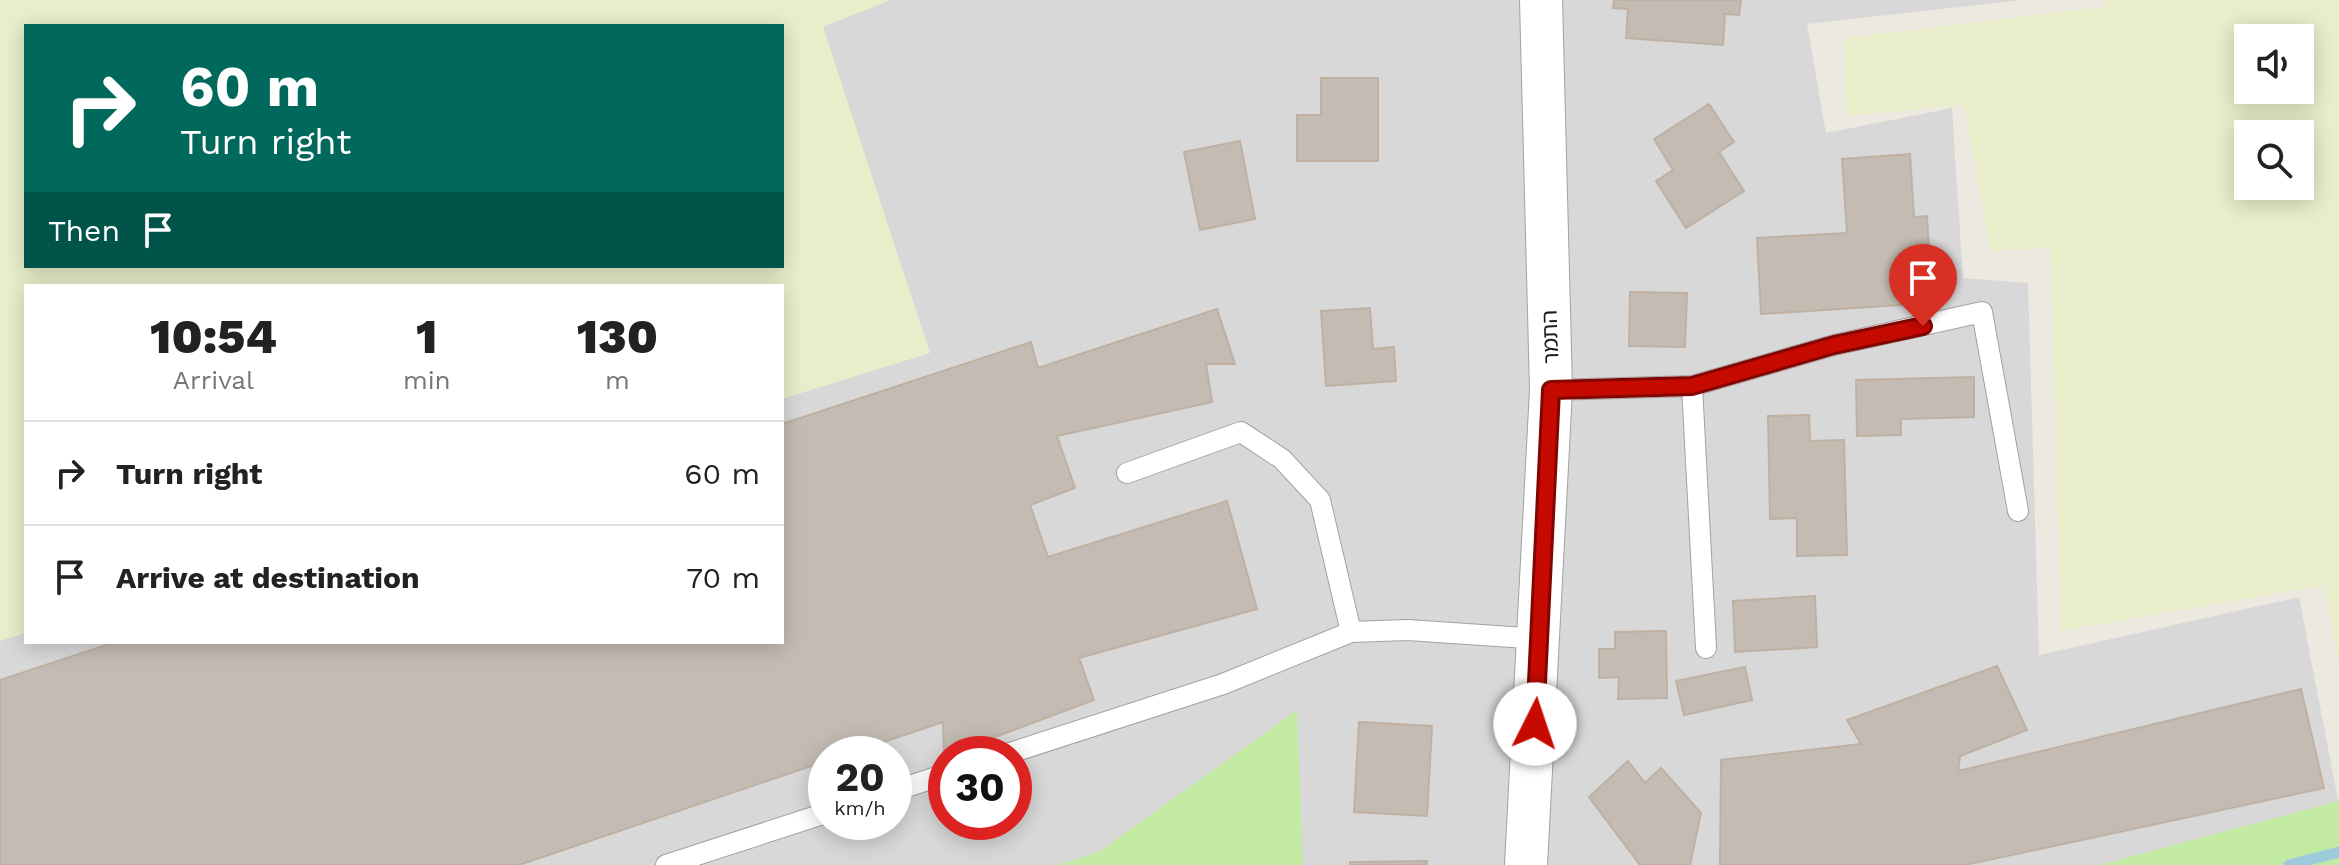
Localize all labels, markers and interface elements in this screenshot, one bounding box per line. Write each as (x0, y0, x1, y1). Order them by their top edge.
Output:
map controls (2234, 24, 2314, 200)
button: sound (2234, 24, 2314, 104)
text: 60 m (180, 54, 319, 120)
icon: right (48, 56, 152, 160)
button: search (2234, 120, 2314, 200)
text: Turn right (180, 121, 351, 163)
icon: arrive (136, 208, 180, 252)
text: Then (48, 213, 120, 248)
pin (1889, 244, 1957, 326)
icon: arrive (1901, 256, 1945, 300)
text: 10:54 (150, 308, 277, 365)
text: 1 (416, 308, 437, 365)
text: 130 (577, 308, 658, 365)
street label: התמר (1537, 310, 1563, 364)
text: Arrival (173, 365, 254, 395)
text: min (403, 365, 451, 395)
text: m (605, 365, 630, 395)
icon: right (48, 451, 92, 495)
text: Turn right (116, 456, 262, 491)
text: 60 m (684, 456, 760, 491)
icon: arrive (48, 555, 92, 599)
text: Arrive at destination (116, 560, 420, 595)
text: 70 m (686, 560, 760, 595)
position arrow (1493, 682, 1577, 766)
speed limit sign: 30 (928, 736, 1032, 840)
text: 20 (835, 754, 885, 801)
text: km/h (834, 796, 886, 820)

